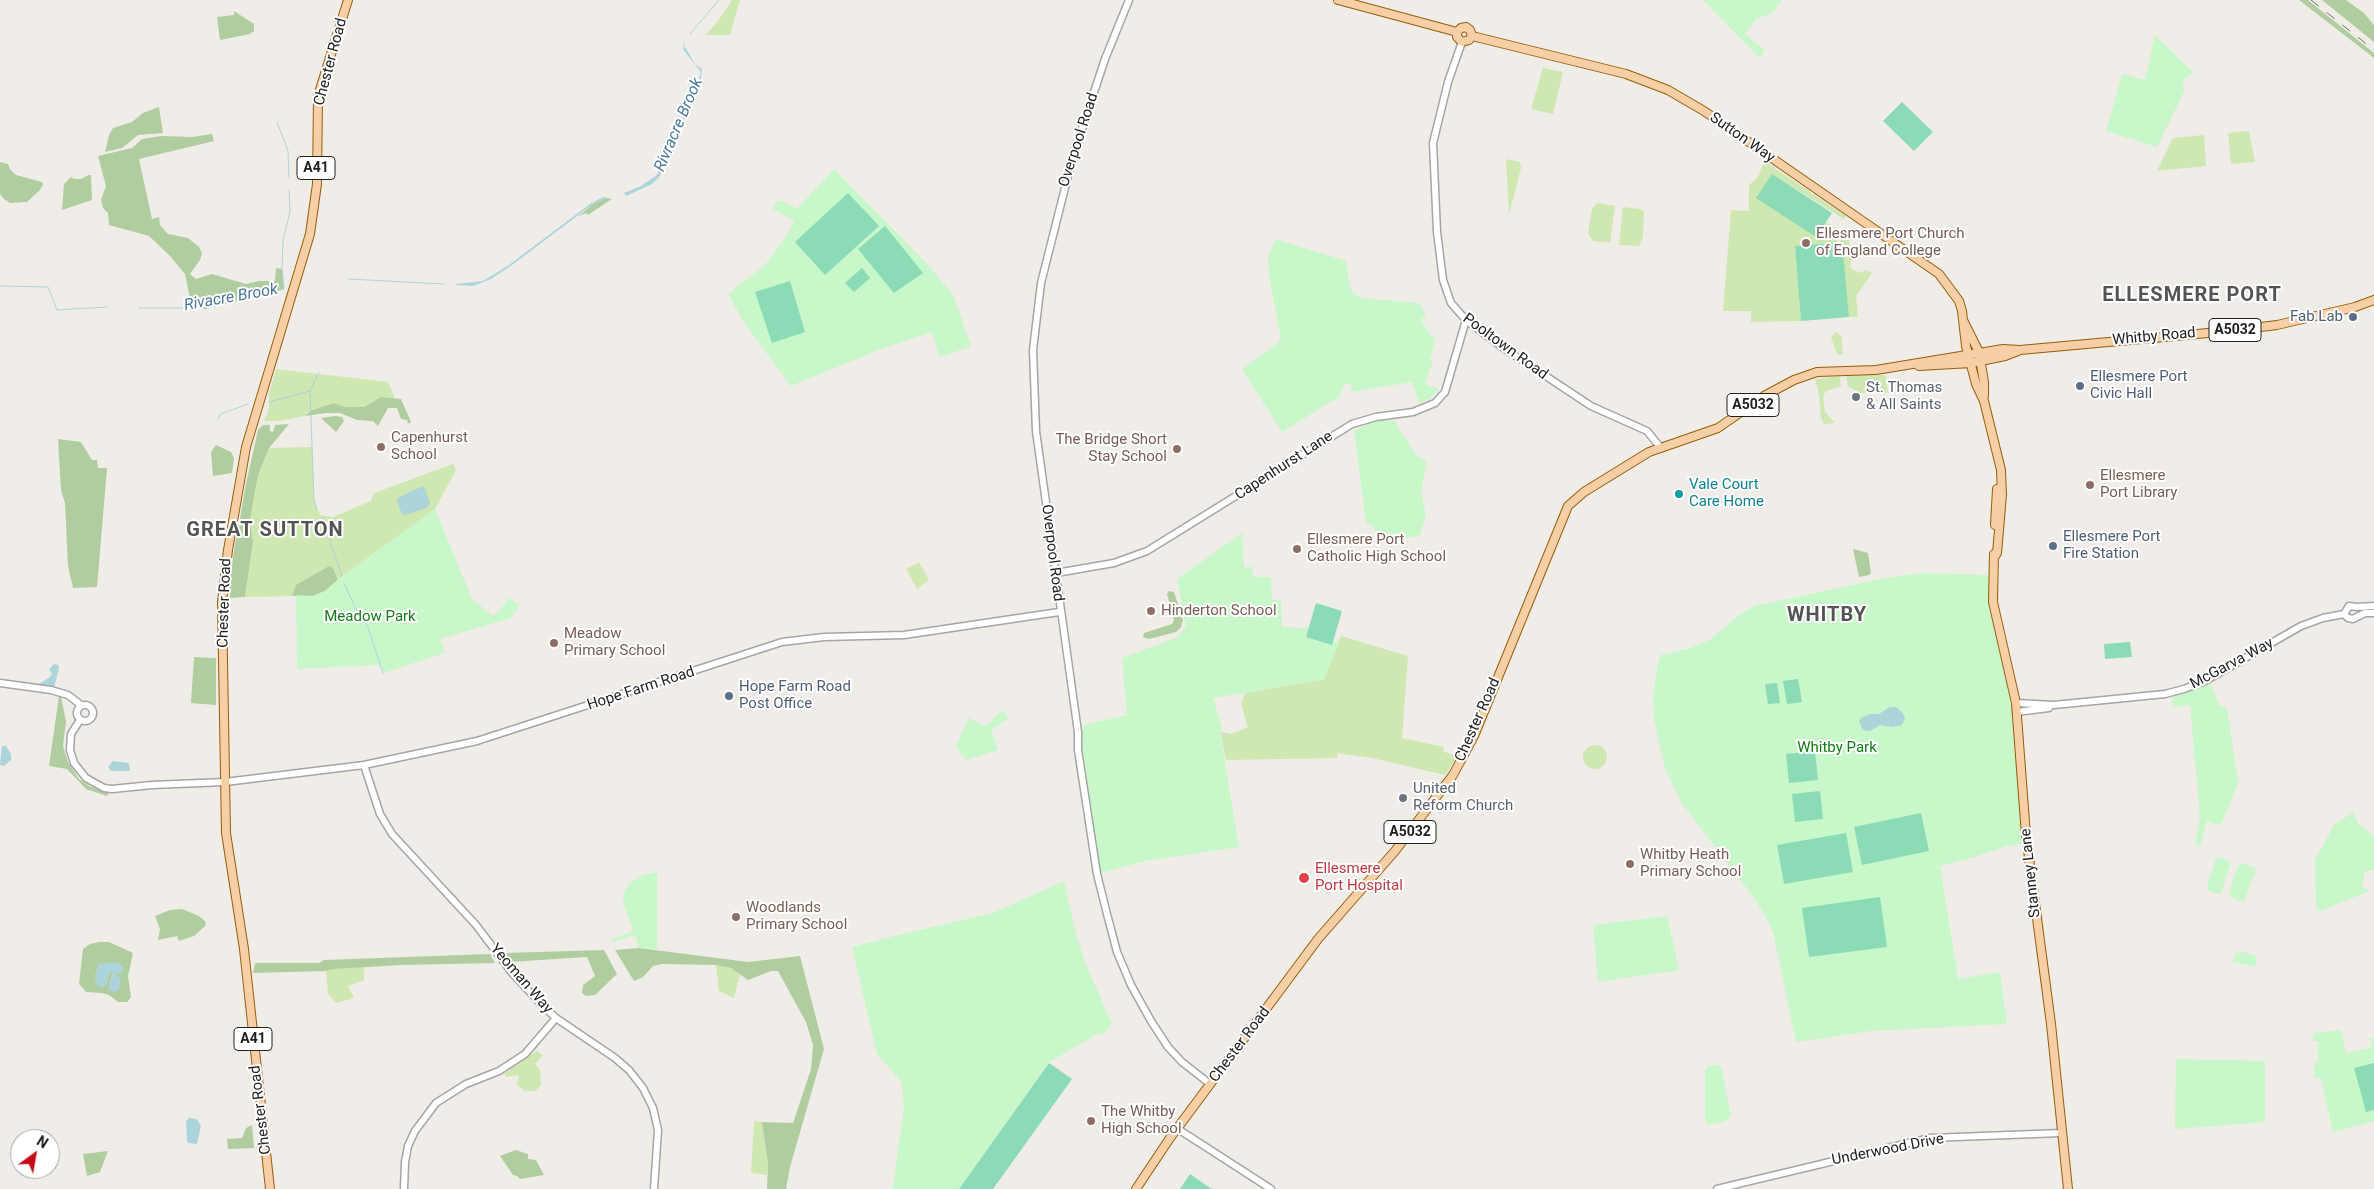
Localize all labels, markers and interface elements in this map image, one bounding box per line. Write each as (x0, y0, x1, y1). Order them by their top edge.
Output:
street label: Chester Road (311, 16, 351, 108)
water label: Rivracre Brook (651, 75, 707, 175)
street label: Overpool Road (1055, 91, 1103, 189)
street label: Sutton Way (1706, 109, 1778, 167)
road number: A41 (297, 156, 335, 180)
place label: Ellesmere Port Church of England College (1816, 225, 1965, 260)
marker: Ellesmere Port Church of England College (1800, 237, 1812, 249)
water label: Rivacre Brook (183, 280, 279, 316)
district label: ELLESMERE PORT (2100, 284, 2284, 308)
place label: Fab Lab (2290, 308, 2343, 326)
street label: Pooltown Road (1459, 310, 1551, 384)
marker: Fab Lab (2347, 311, 2359, 323)
road number: A5032 (2209, 318, 2261, 342)
street label: Whitby Road (2112, 324, 2196, 350)
place label: Ellesmere Port Civic Hall (2090, 368, 2188, 403)
place label: St. Thomas & All Saints (1866, 379, 1942, 414)
marker: Ellesmere Port Civic Hall (2074, 380, 2086, 392)
marker: St. Thomas & All Saints (1850, 391, 1862, 403)
road number: A5032 (1727, 394, 1779, 416)
street label: Capenhurst Lane (1232, 428, 1336, 504)
place label: Capenhurst School (391, 429, 468, 464)
place label: The Bridge Short Stay School (1055, 431, 1167, 466)
marker: Capenhurst School (375, 441, 387, 453)
marker: The Bridge Short Stay School (1171, 443, 1183, 455)
place label: Ellesmere Port Library (2100, 467, 2177, 502)
place label: Vale Court Care Home (1689, 476, 1764, 511)
marker: Ellesmere Port Library (2084, 479, 2096, 491)
marker: Vale Court Care Home (1673, 488, 1685, 500)
street label: Overpool Road (1037, 503, 1067, 603)
district label: GREAT SUTTON (185, 519, 345, 543)
place label: Ellesmere Port Fire Station (2063, 528, 2161, 563)
place label: Ellesmere Port Catholic High School (1307, 531, 1446, 566)
marker: Ellesmere Port Fire Station (2047, 540, 2059, 552)
marker: Ellesmere Port Catholic High School (1291, 543, 1303, 555)
street label: Chester Road (214, 558, 236, 648)
place label: Hinderton School (1161, 602, 1277, 620)
district label: WHITBY (1786, 604, 1868, 628)
marker: Hinderton School (1145, 605, 1157, 617)
park label: Meadow Park (324, 608, 416, 626)
place label: Meadow Primary School (564, 625, 665, 660)
street label: McGarva Way (2187, 635, 2277, 693)
marker: Meadow Primary School (548, 637, 560, 649)
street label: Hope Farm Road (585, 663, 697, 715)
street label: Chester Road (1452, 675, 1504, 765)
place label: Hope Farm Road Post Office (739, 678, 851, 713)
marker: Hope Farm Road Post Office (723, 690, 735, 702)
park label: Whitby Park (1797, 739, 1877, 757)
place label: United Reform Church (1413, 780, 1513, 815)
marker: United Reform Church (1397, 792, 1409, 804)
road number: A5032 (1384, 820, 1436, 844)
street label: Stanney Lane (2017, 827, 2045, 919)
place label: Whitby Heath Primary School (1640, 846, 1741, 881)
marker: Whitby Heath Primary School (1624, 858, 1636, 870)
place label: Ellesmere Port Hospital (1315, 860, 1403, 895)
marker: Ellesmere Port Hospital (1297, 871, 1311, 885)
place label: Woodlands Primary School (746, 899, 847, 934)
marker: Woodlands Primary School (730, 911, 742, 923)
street label: Yeoman Way (486, 940, 556, 1018)
street label: Chester Road (1206, 1004, 1274, 1086)
road number: A41 (234, 1028, 272, 1050)
street label: Chester Road (247, 1064, 275, 1156)
place label: The Whitby High School (1101, 1103, 1182, 1138)
marker: The Whitby High School (1085, 1115, 1097, 1127)
north arrow (10, 1129, 60, 1179)
street label: Underwood Drive (1830, 1130, 1946, 1170)
text: N (34, 1133, 51, 1152)

